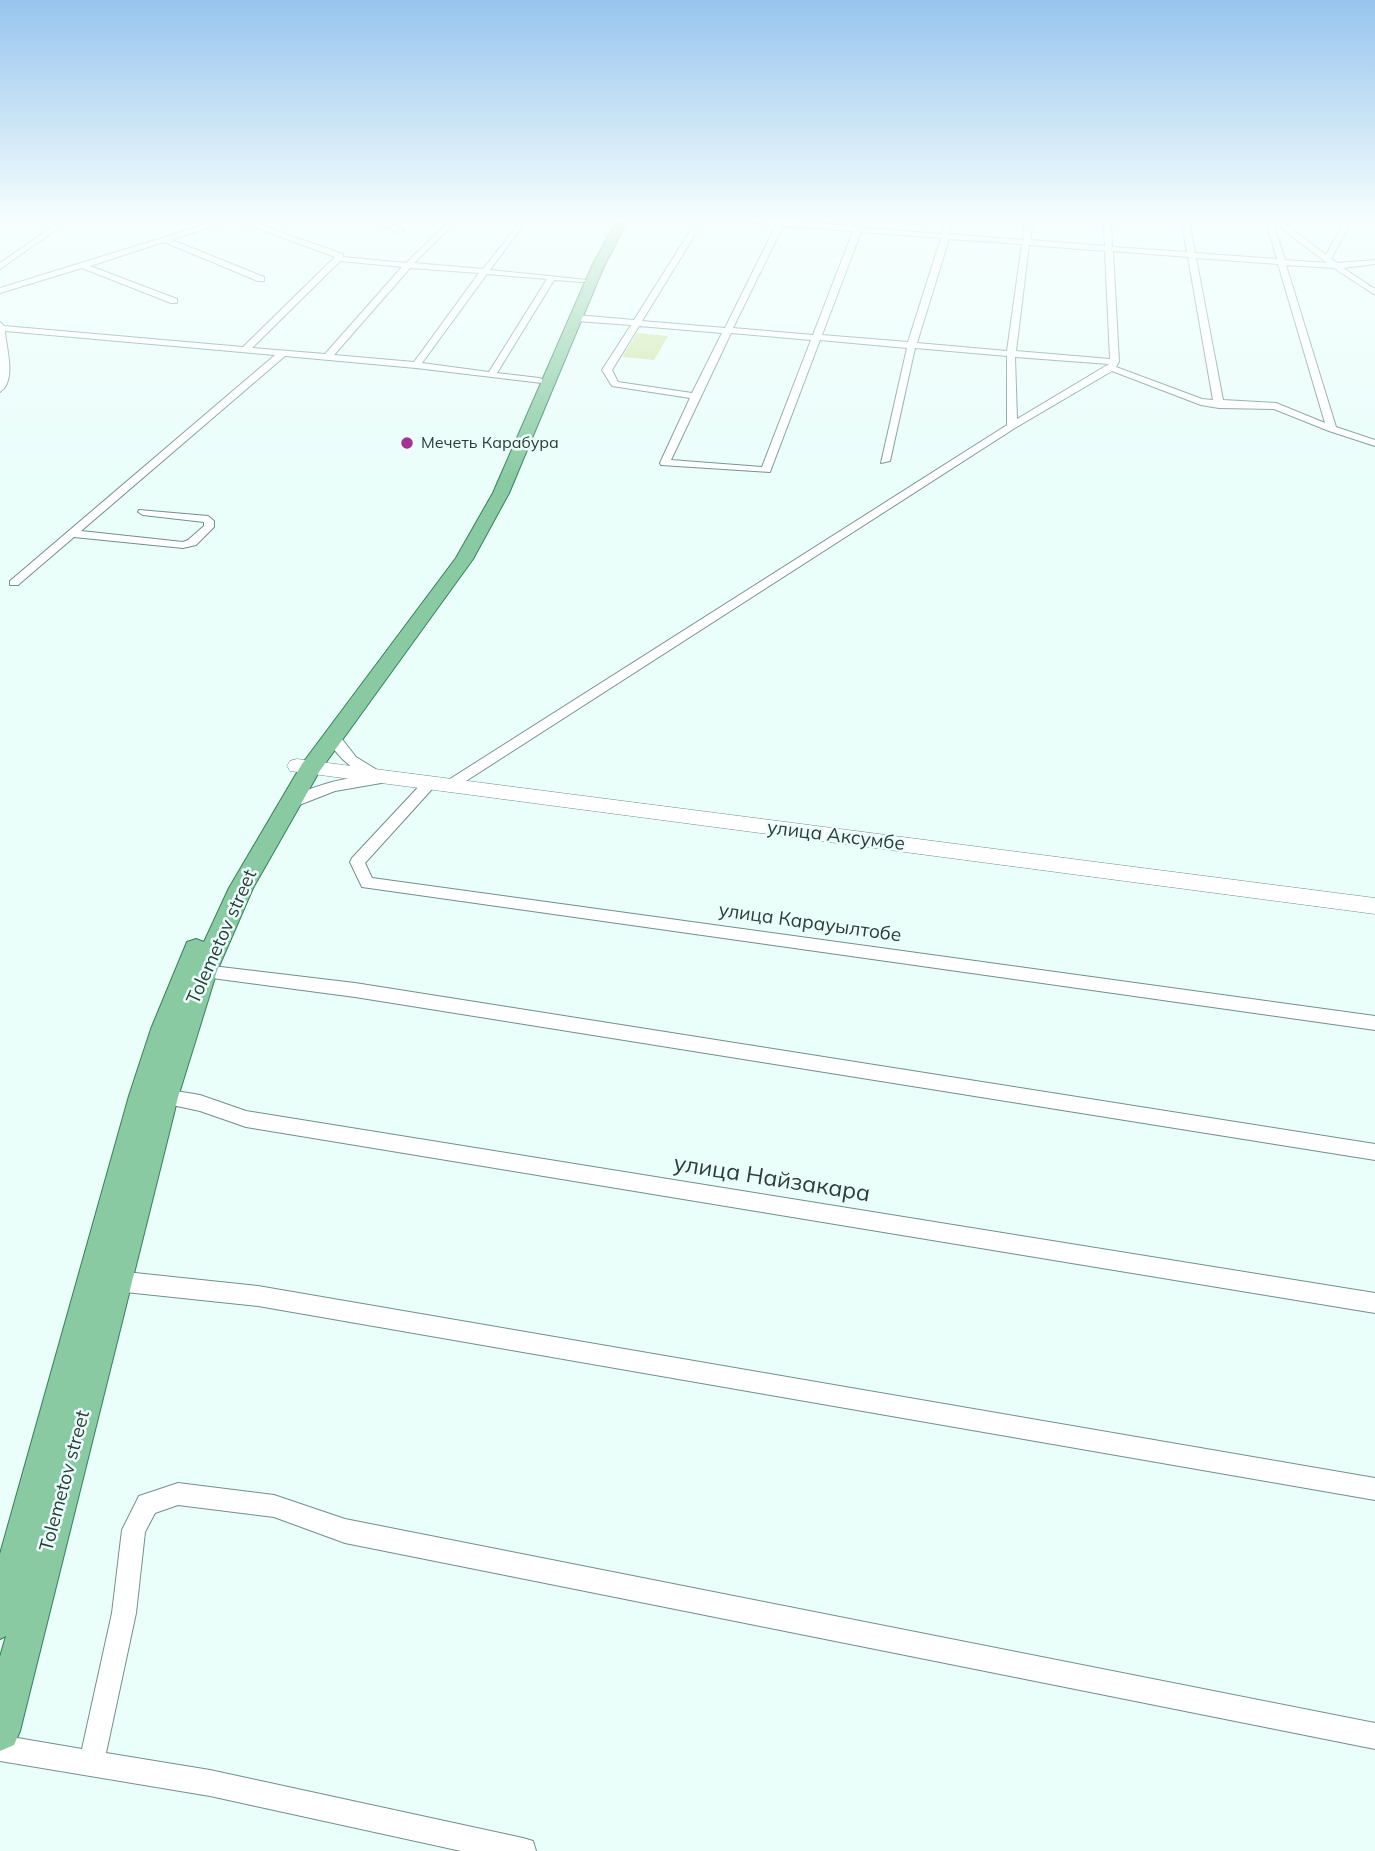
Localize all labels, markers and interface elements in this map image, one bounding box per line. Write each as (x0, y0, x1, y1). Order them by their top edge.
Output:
place label: Мечеть Карабура (421, 433, 559, 453)
marker: Мечеть Карабура (399, 435, 415, 451)
street label: улица Аксумбе (766, 816, 906, 856)
street label: Tolemetov street (182, 866, 262, 1008)
street label: улица Карауылтобе (717, 899, 903, 947)
street label: улица Найзакара (672, 1150, 872, 1208)
street label: Tolemetov street (35, 1408, 95, 1554)

